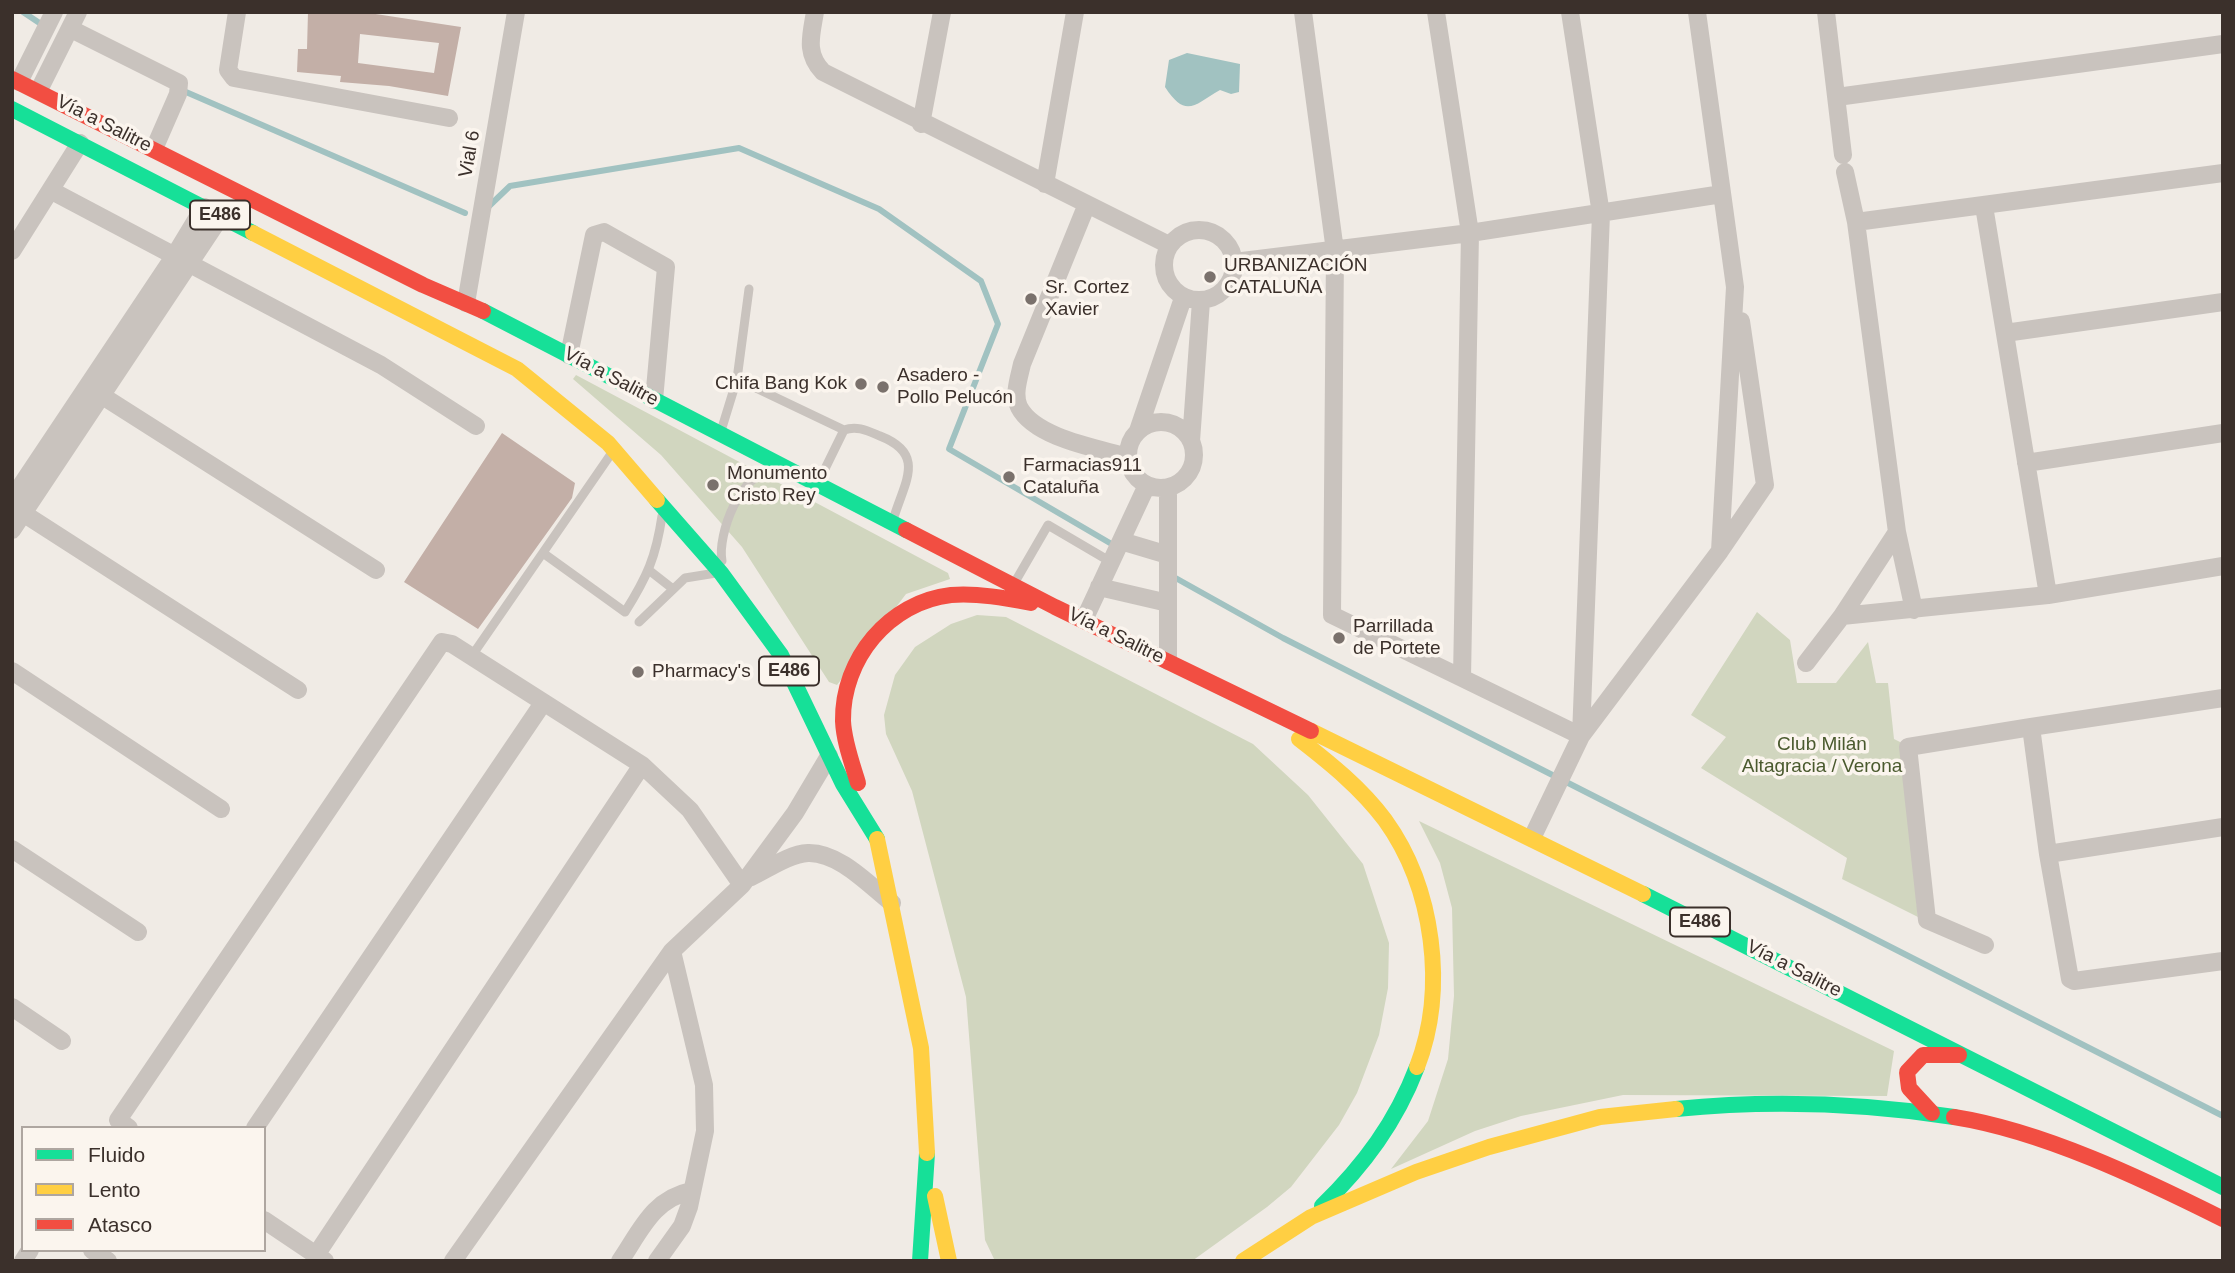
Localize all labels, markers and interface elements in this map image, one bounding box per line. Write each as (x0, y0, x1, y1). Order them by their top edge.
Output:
street label: Vía a Salitre (53, 90, 155, 158)
street label: Vial 6 (455, 129, 485, 179)
road number: E486 (190, 200, 250, 230)
place label: URBANIZACIÓN CATALUÑA (1224, 255, 1368, 299)
marker: URBANIZACIÓN CATALUÑA (1202, 269, 1218, 285)
place label: Sr. Cortez Xavier (1045, 277, 1129, 321)
marker: Sr. Cortez Xavier (1023, 291, 1039, 307)
street label: Vía a Salitre (560, 343, 662, 411)
place label: Asadero - Pollo Pelucón (897, 365, 1013, 409)
place label: Chifa Bang Kok (715, 373, 847, 395)
marker: Chifa Bang Kok (853, 376, 869, 392)
marker: Asadero - Pollo Pelucón (875, 379, 891, 395)
place label: Farmacias911 Cataluña (1023, 455, 1142, 499)
place label: Monumento Cristo Rey (727, 463, 827, 507)
marker: Farmacias911 Cataluña (1001, 469, 1017, 485)
marker: Monumento Cristo Rey (705, 477, 721, 493)
street label: Vía a Salitre (1064, 603, 1168, 669)
place label: Parrillada de Portete (1353, 616, 1441, 660)
marker: Parrillada de Portete (1331, 630, 1347, 646)
road number: E486 (759, 656, 819, 686)
place label: Pharmacy's (652, 661, 751, 683)
marker: Pharmacy's (630, 664, 646, 680)
park label: Club Milán Altagracia / Verona (1742, 734, 1902, 778)
road number: E486 (1670, 908, 1730, 937)
street label: Vía a Salitre (1743, 935, 1845, 1003)
legend (21, 1126, 266, 1252)
text: Fluido (88, 1143, 145, 1166)
text: Lento (88, 1178, 141, 1201)
text: Atasco (88, 1213, 152, 1236)

